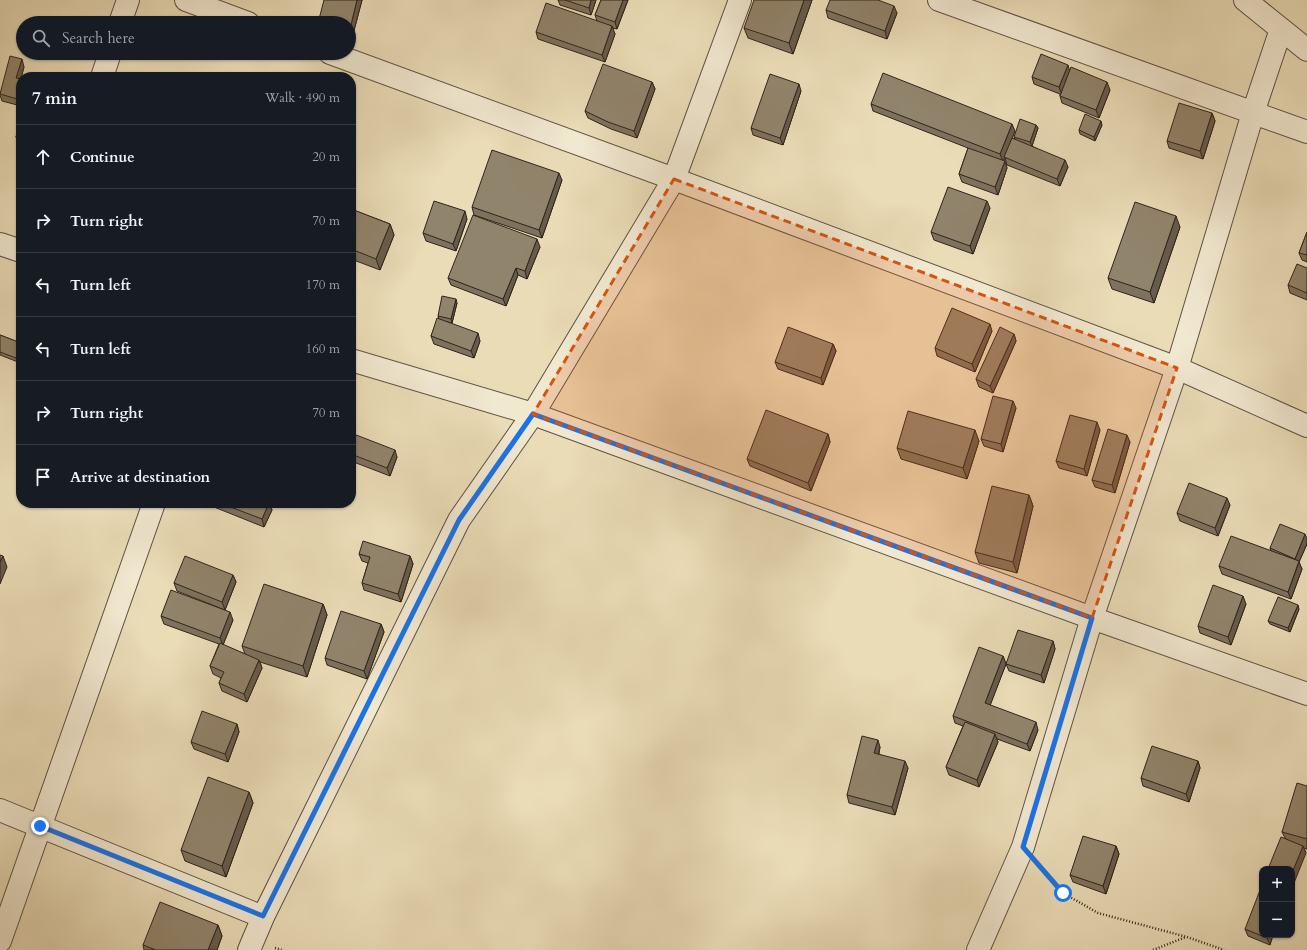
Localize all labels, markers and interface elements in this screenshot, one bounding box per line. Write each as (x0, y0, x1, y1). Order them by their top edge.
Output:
search box (16, 16, 356, 60)
icon: search (30, 27, 52, 49)
text: Search here (62, 28, 135, 48)
text: 7 min (32, 87, 77, 110)
text: Walk · 490 m (265, 89, 340, 107)
icon: ahead (32, 146, 54, 168)
text: Continue (70, 147, 135, 167)
text: 20 m (312, 148, 340, 166)
icon: right (32, 210, 54, 232)
text: Turn right (70, 211, 143, 231)
text: 70 m (312, 212, 340, 230)
icon: left (32, 274, 54, 296)
text: Turn left (70, 275, 131, 295)
text: 170 m (306, 276, 340, 294)
icon: left (32, 338, 54, 360)
text: Turn left (70, 339, 131, 359)
text: 160 m (306, 340, 340, 358)
icon: right (32, 402, 54, 424)
text: Turn right (70, 403, 143, 423)
text: 70 m (312, 404, 340, 422)
icon: arrive (32, 466, 54, 488)
text: Arrive at destination (70, 467, 210, 487)
route end (31, 817, 49, 835)
map controls (1259, 866, 1295, 938)
button: + (1259, 866, 1295, 902)
route start (1054, 884, 1072, 902)
button: − (1259, 902, 1295, 938)

